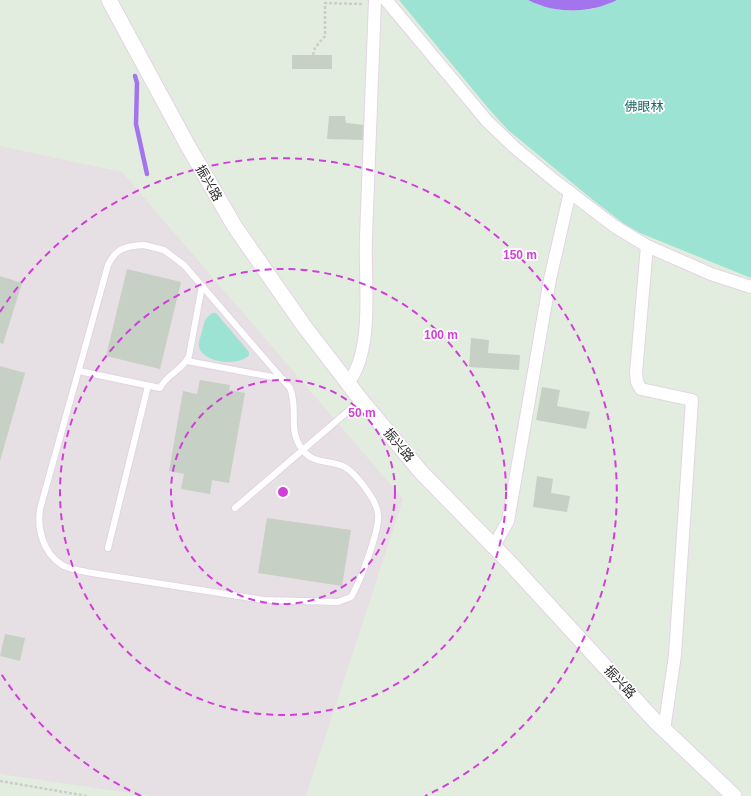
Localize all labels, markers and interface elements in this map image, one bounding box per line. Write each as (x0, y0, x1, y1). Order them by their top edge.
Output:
park label: 佛眼林 (624, 99, 664, 114)
street label: 振兴路 (193, 162, 225, 204)
text: 150 m (503, 248, 537, 262)
text: 100 m (424, 328, 458, 342)
text: 50 m (348, 406, 376, 420)
street label: 振兴路 (381, 425, 417, 465)
centre of rings (276, 485, 290, 499)
street label: 振兴路 (601, 663, 639, 701)

